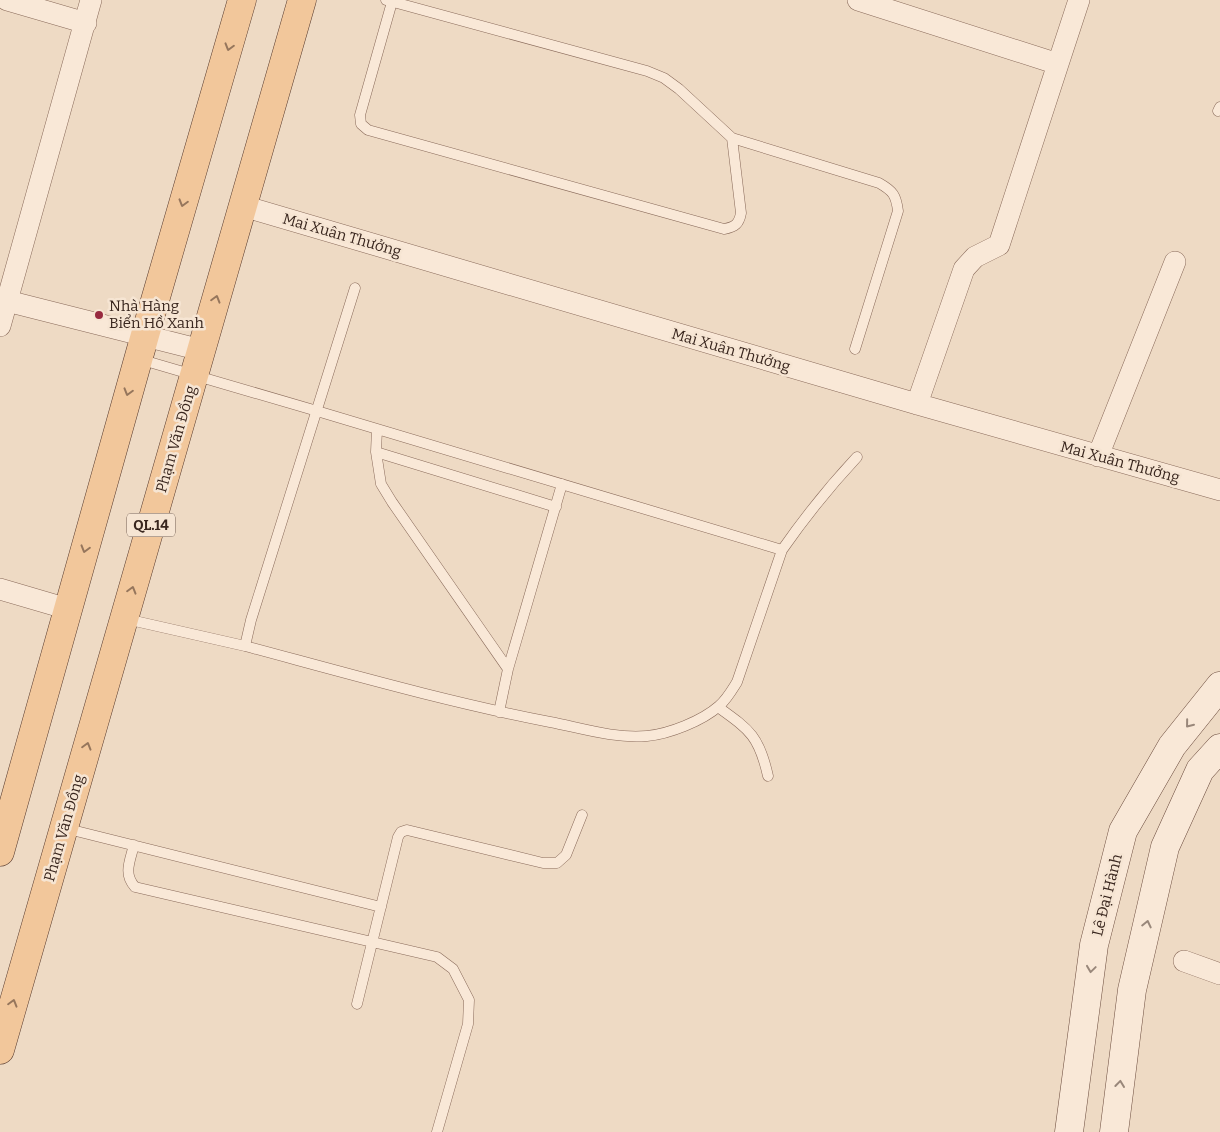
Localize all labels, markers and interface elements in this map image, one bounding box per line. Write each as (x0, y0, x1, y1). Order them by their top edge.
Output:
one-way arrow (224, 42, 234, 50)
one-way arrow (179, 198, 189, 206)
street label: Mai Xuân Thưởng (281, 209, 403, 261)
one-way arrow (210, 296, 220, 304)
place label: Nhà Hàng Biển Hồ Xanh (109, 297, 204, 332)
marker: Nhà Hàng Biển Hồ Xanh (93, 309, 105, 321)
street label: Mai Xuân Thưởng (670, 324, 792, 376)
street label: Phạm Văn Đồng (152, 383, 200, 495)
one-way arrow (124, 388, 134, 396)
street label: Mai Xuân Thưởng (1058, 437, 1182, 487)
road number: QL.14 (127, 514, 175, 536)
one-way arrow (80, 544, 90, 553)
one-way arrow (127, 587, 137, 595)
one-way arrow (1187, 718, 1195, 727)
one-way arrow (82, 743, 92, 751)
street label: Phạm Văn Đồng (40, 772, 88, 884)
street label: Lê Đại Hành (1088, 851, 1126, 938)
one-way arrow (1141, 919, 1152, 928)
one-way arrow (1086, 965, 1097, 973)
one-way arrow (8, 1000, 18, 1008)
one-way arrow (1114, 1079, 1125, 1087)

